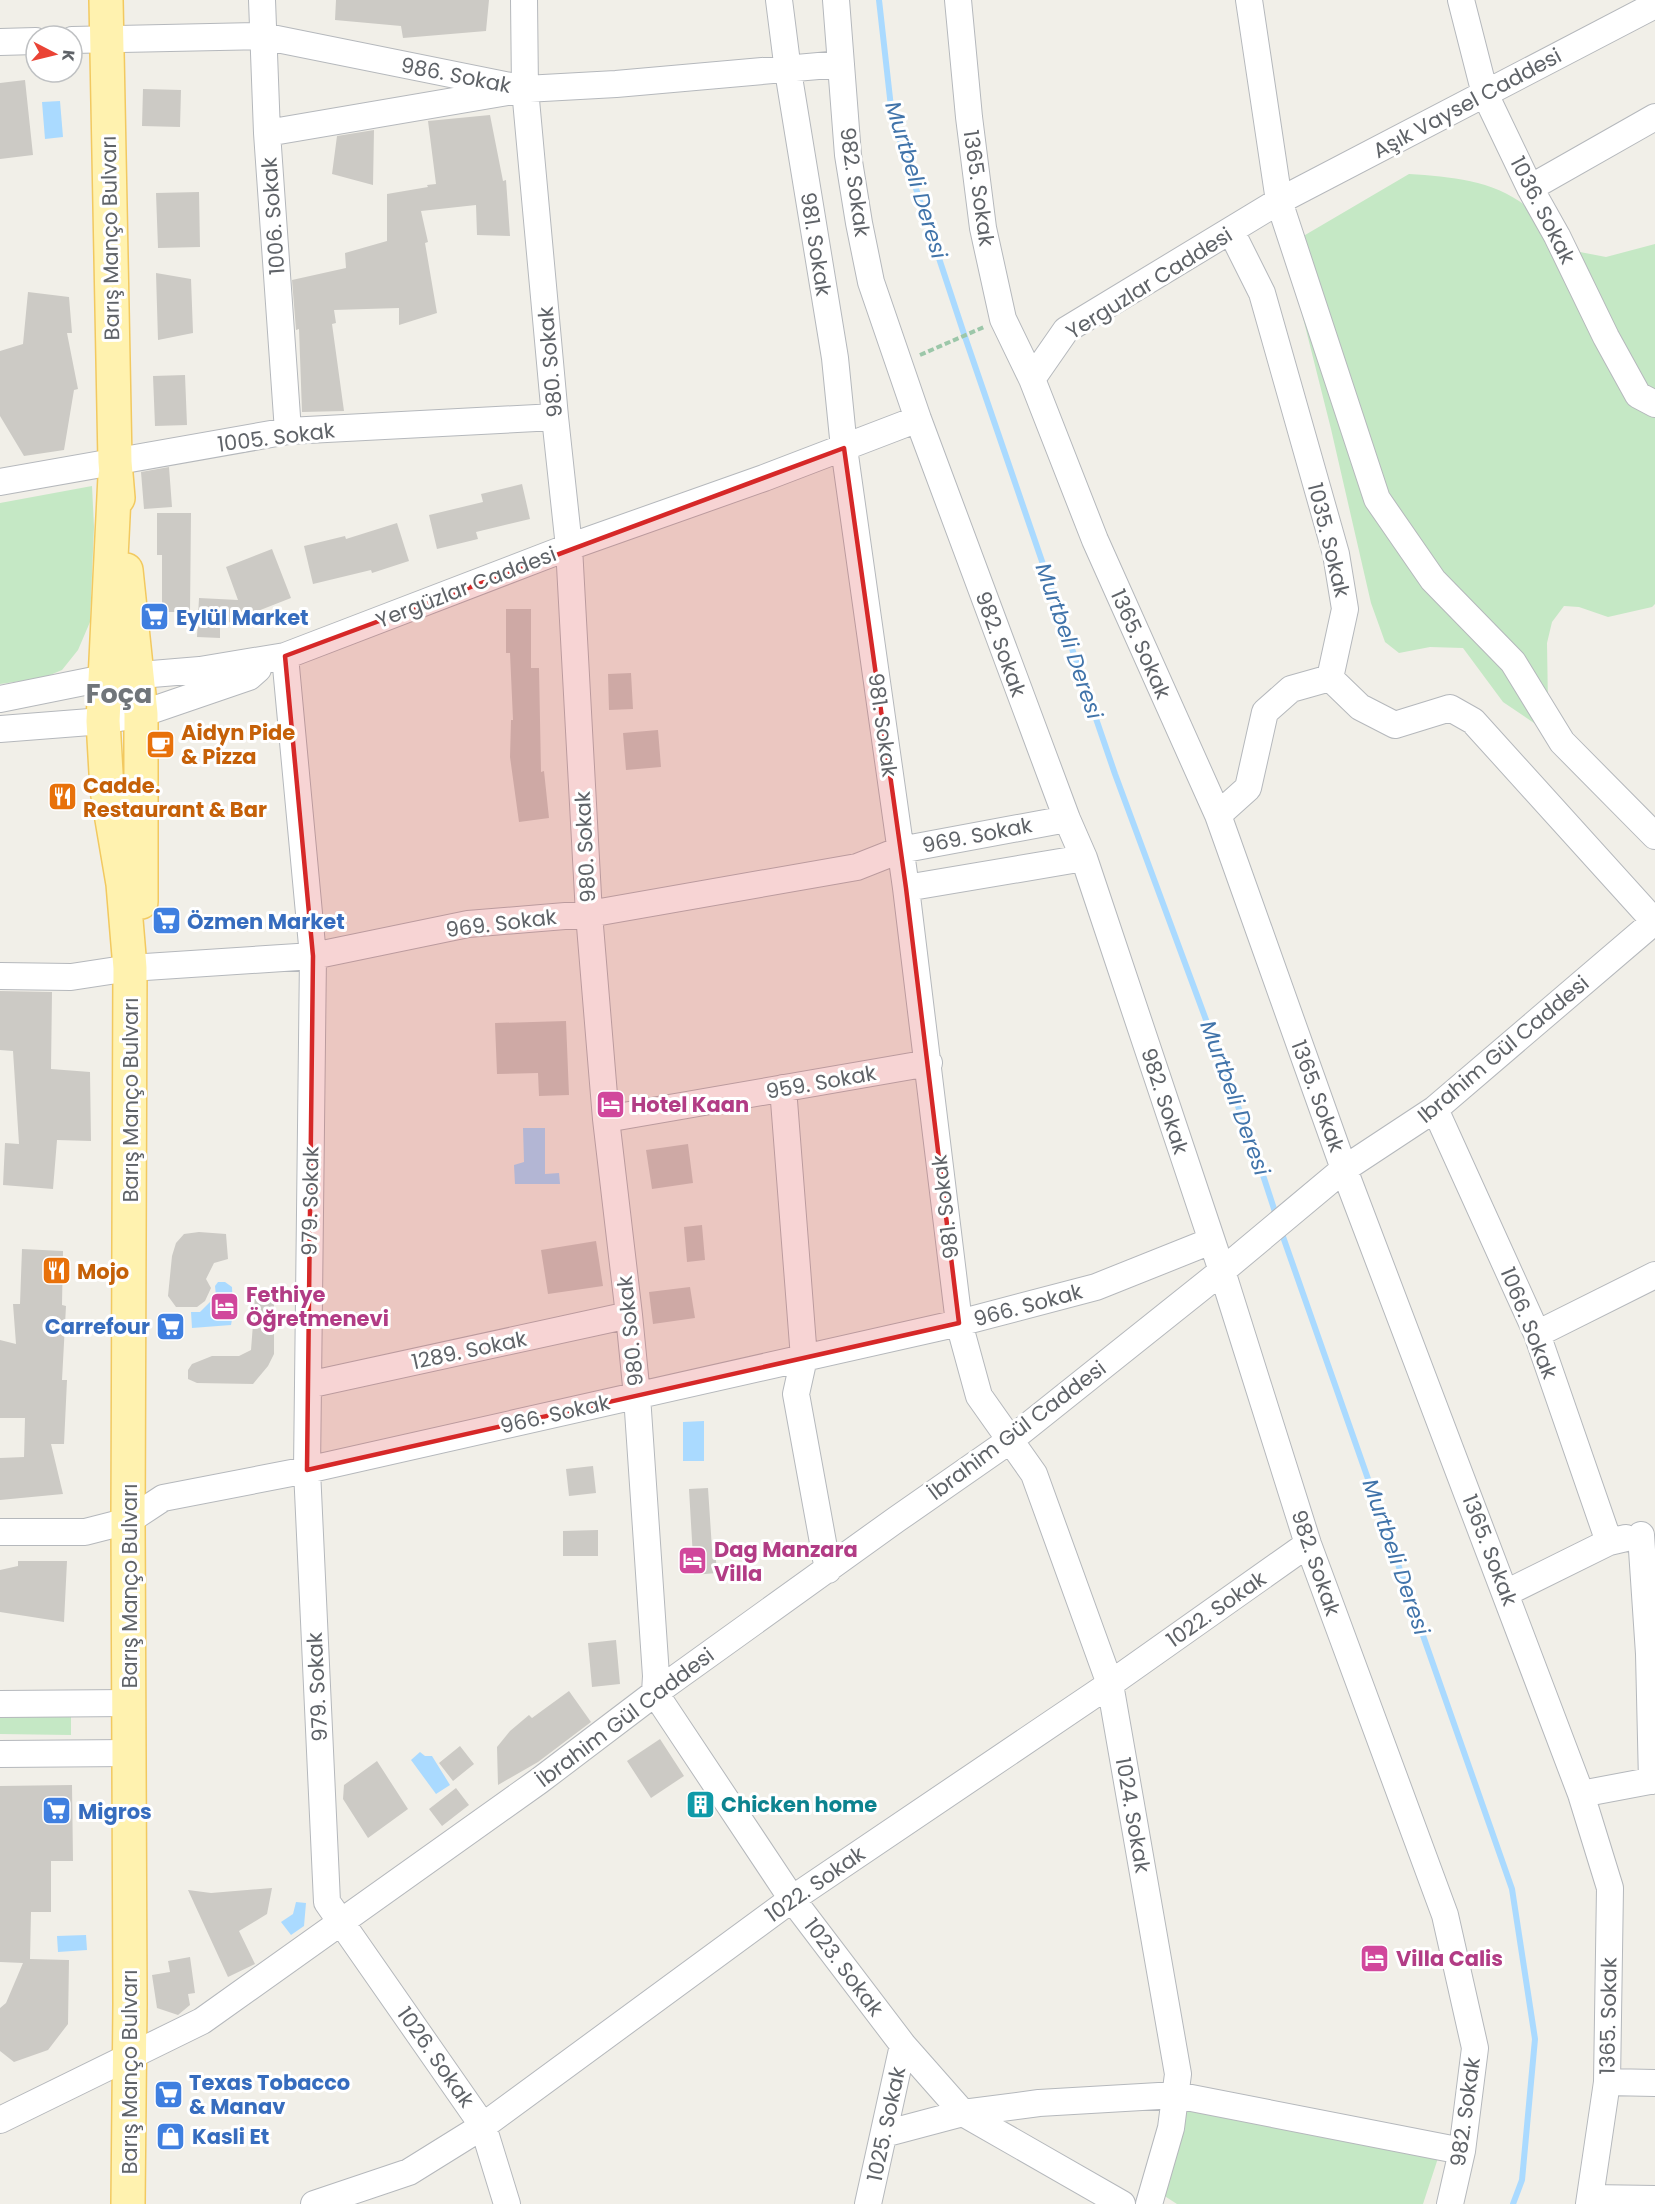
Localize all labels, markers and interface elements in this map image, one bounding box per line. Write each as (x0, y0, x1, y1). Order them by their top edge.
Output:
north arrow (24, 24, 84, 84)
street label: Aşık Vaysel Caddesi (1368, 41, 1566, 165)
text: K (56, 49, 80, 63)
street label: 986. Sokak (399, 50, 514, 100)
water label: Murtbeli Deresi (877, 97, 955, 263)
street label: 982. Sokak (833, 125, 877, 239)
street label: 1365. Sokak (956, 128, 1002, 248)
street label: Barış Manço Bulvarı (94, 135, 126, 341)
street label: 1036. Sokak (1503, 151, 1583, 269)
street label: 1006. Sokak (254, 156, 292, 276)
street label: 981. Sokak (793, 190, 839, 298)
street label: Yerguzlar Caddesi (1060, 220, 1238, 346)
street label: 980. Sokak (531, 305, 569, 419)
street label: 1005. Sokak (216, 415, 336, 459)
street label: 1035. Sokak (1301, 480, 1357, 600)
street label: Yergüzlar Caddesi (372, 539, 560, 635)
water label: Murtbeli Deresi (1028, 559, 1110, 724)
street label: 1365. Sokak (1104, 585, 1178, 704)
street label: 982. Sokak (969, 587, 1034, 701)
supermarket icon: Eylül Market (139, 601, 171, 633)
place label: Eylül Market (176, 603, 309, 632)
street label: 981. Sokak (861, 671, 905, 779)
district label: Foça (86, 675, 152, 712)
place label: Aidyn Pide & Pizza (181, 718, 295, 771)
cafe icon: Aidyn Pide & Pizza (144, 728, 176, 760)
place label: Cadde. Restaurant & Bar (83, 771, 267, 824)
restaurant icon: Cadde. Restaurant & Bar (46, 781, 78, 813)
street label: 980. Sokak (568, 790, 602, 903)
street label: 969. Sokak (920, 810, 1035, 860)
street label: 969. Sokak (444, 902, 558, 944)
supermarket icon: Özmen Market (150, 905, 182, 937)
place label: Özmen Market (187, 907, 345, 936)
street label: Ibrahim Gül Caddesi (1411, 969, 1595, 1129)
street label: Barış Manço Bulvarı (116, 998, 145, 1202)
water label: Murtbeli Deresi (1193, 1016, 1278, 1180)
street label: 1365. Sokak (1284, 1036, 1352, 1156)
street label: 982. Sokak (1134, 1044, 1196, 1158)
street label: 959. Sokak (764, 1058, 878, 1106)
hotel icon: Hotel Kaan (594, 1088, 626, 1120)
place label: Hotel Kaan (631, 1090, 749, 1119)
street label: 979. Sokak (295, 1146, 325, 1256)
street label: 981. Sokak (924, 1153, 966, 1261)
restaurant icon: Mojo (40, 1255, 72, 1287)
place label: Mojo (77, 1257, 129, 1286)
street label: 1066. Sokak (1493, 1263, 1565, 1383)
street label: 980. Sokak (610, 1274, 650, 1388)
street label: 966. Sokak (970, 1277, 1086, 1333)
place label: Fethiye Öğretmenevi (246, 1280, 389, 1333)
hotel icon: Fethiye Öğretmenevi (209, 1290, 241, 1322)
supermarket icon: Carrefour (155, 1310, 187, 1342)
place label: Carrefour (45, 1312, 150, 1341)
street label: 1289. Sokak (409, 1324, 529, 1376)
street label: İbrahim Gül Caddesi (922, 1354, 1112, 1506)
street label: 966. Sokak (497, 1387, 613, 1441)
water label: Murtbeli Deresi (1355, 1475, 1437, 1640)
street label: Barış Manço Bulvarı (115, 1484, 144, 1688)
street label: 1365. Sokak (1455, 1490, 1525, 1610)
street label: 982. Sokak (1284, 1506, 1348, 1620)
place label: Dag Manzara Villa (714, 1535, 858, 1588)
hotel icon: Dag Manzara Villa (677, 1545, 709, 1577)
street label: 1022. Sokak (1160, 1564, 1272, 1654)
street label: 979. Sokak (300, 1631, 334, 1742)
street label: İbrahim Gül Caddesi (530, 1641, 720, 1793)
street label: 1024. Sokak (1109, 1755, 1157, 1875)
building icon: Chicken home (684, 1788, 716, 1820)
place label: Chicken home (721, 1790, 877, 1819)
supermarket icon: Migros (41, 1795, 73, 1827)
place label: Migros (78, 1797, 152, 1826)
street label: 1022. Sokak (759, 1839, 871, 1929)
street label: 1023. Sokak (798, 1912, 891, 2022)
hotel icon: Villa Calis (1359, 1942, 1391, 1974)
place label: Villa Calis (1396, 1944, 1503, 1973)
street label: 1365. Sokak (1592, 1957, 1624, 2075)
street label: Barış Manço Bulvarı (115, 1970, 144, 2174)
street label: 1026. Sokak (391, 2001, 482, 2113)
street label: 982. Sokak (1443, 2055, 1487, 2169)
street label: 1025. Sokak (860, 2064, 912, 2184)
place label: Texas Tobacco & Manav (189, 2068, 350, 2121)
supermarket icon: Texas Tobacco & Manav (152, 2078, 184, 2110)
shop icon: Kasli Et (155, 2120, 187, 2152)
place label: Kasli Et (192, 2122, 269, 2151)

